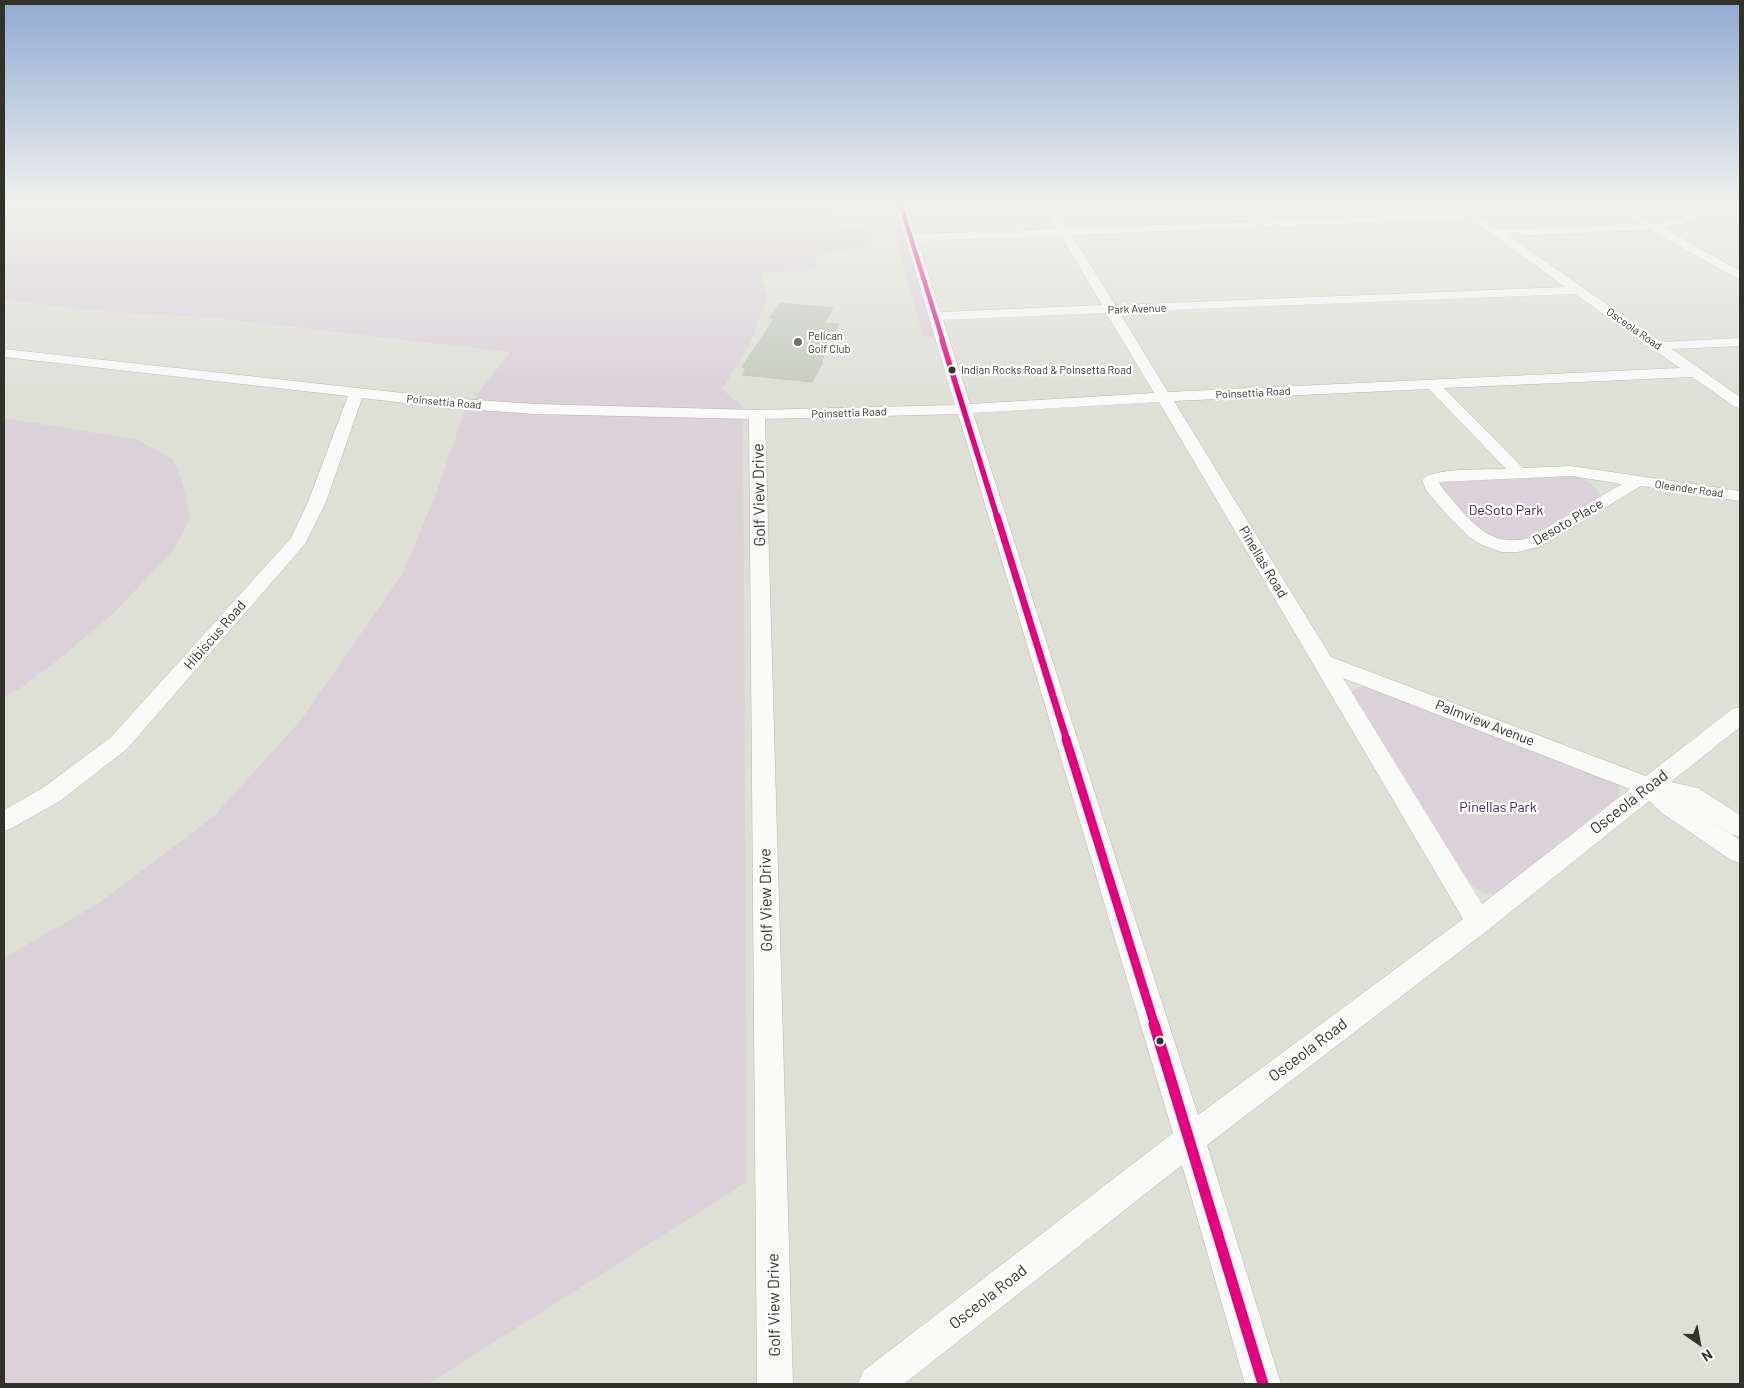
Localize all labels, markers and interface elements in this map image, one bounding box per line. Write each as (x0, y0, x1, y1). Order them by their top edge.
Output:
street label: Park Avenue (1107, 301, 1167, 317)
street label: Osceola Road (1604, 305, 1664, 353)
place label: Pelican Golf Club (808, 329, 850, 355)
marker: Pelican Golf Club (792, 336, 804, 348)
place label: Indian Rocks Road & Poinsetta Road (961, 363, 1132, 377)
marker: Indian Rocks Road & Poinsetta Road (947, 365, 957, 375)
street label: Poinsettia Road (1215, 384, 1291, 402)
street label: Poinsettia Road (406, 392, 482, 412)
street label: Poinsettia Road (811, 405, 887, 421)
street label: Golf View Drive (749, 443, 769, 547)
street label: Oleander Road (1654, 478, 1724, 500)
street label: Desoto Place (1530, 495, 1606, 549)
park label: DeSoto Park (1469, 502, 1543, 518)
street label: Pinellas Road (1235, 523, 1291, 601)
street label: Hibiscus Road (180, 597, 250, 673)
street label: Palmview Avenue (1433, 696, 1537, 750)
street label: Osceola Road (1586, 766, 1672, 838)
park label: Pinellas Park (1459, 799, 1537, 815)
street label: Golf View Drive (756, 848, 776, 952)
street label: Osceola Road (1265, 1014, 1351, 1086)
unlabelled marker (1155, 1036, 1165, 1046)
street label: Golf View Drive (764, 1253, 784, 1357)
street label: Osceola Road (945, 1261, 1031, 1333)
north arrow (1674, 1318, 1724, 1368)
text: N (1699, 1346, 1716, 1366)

